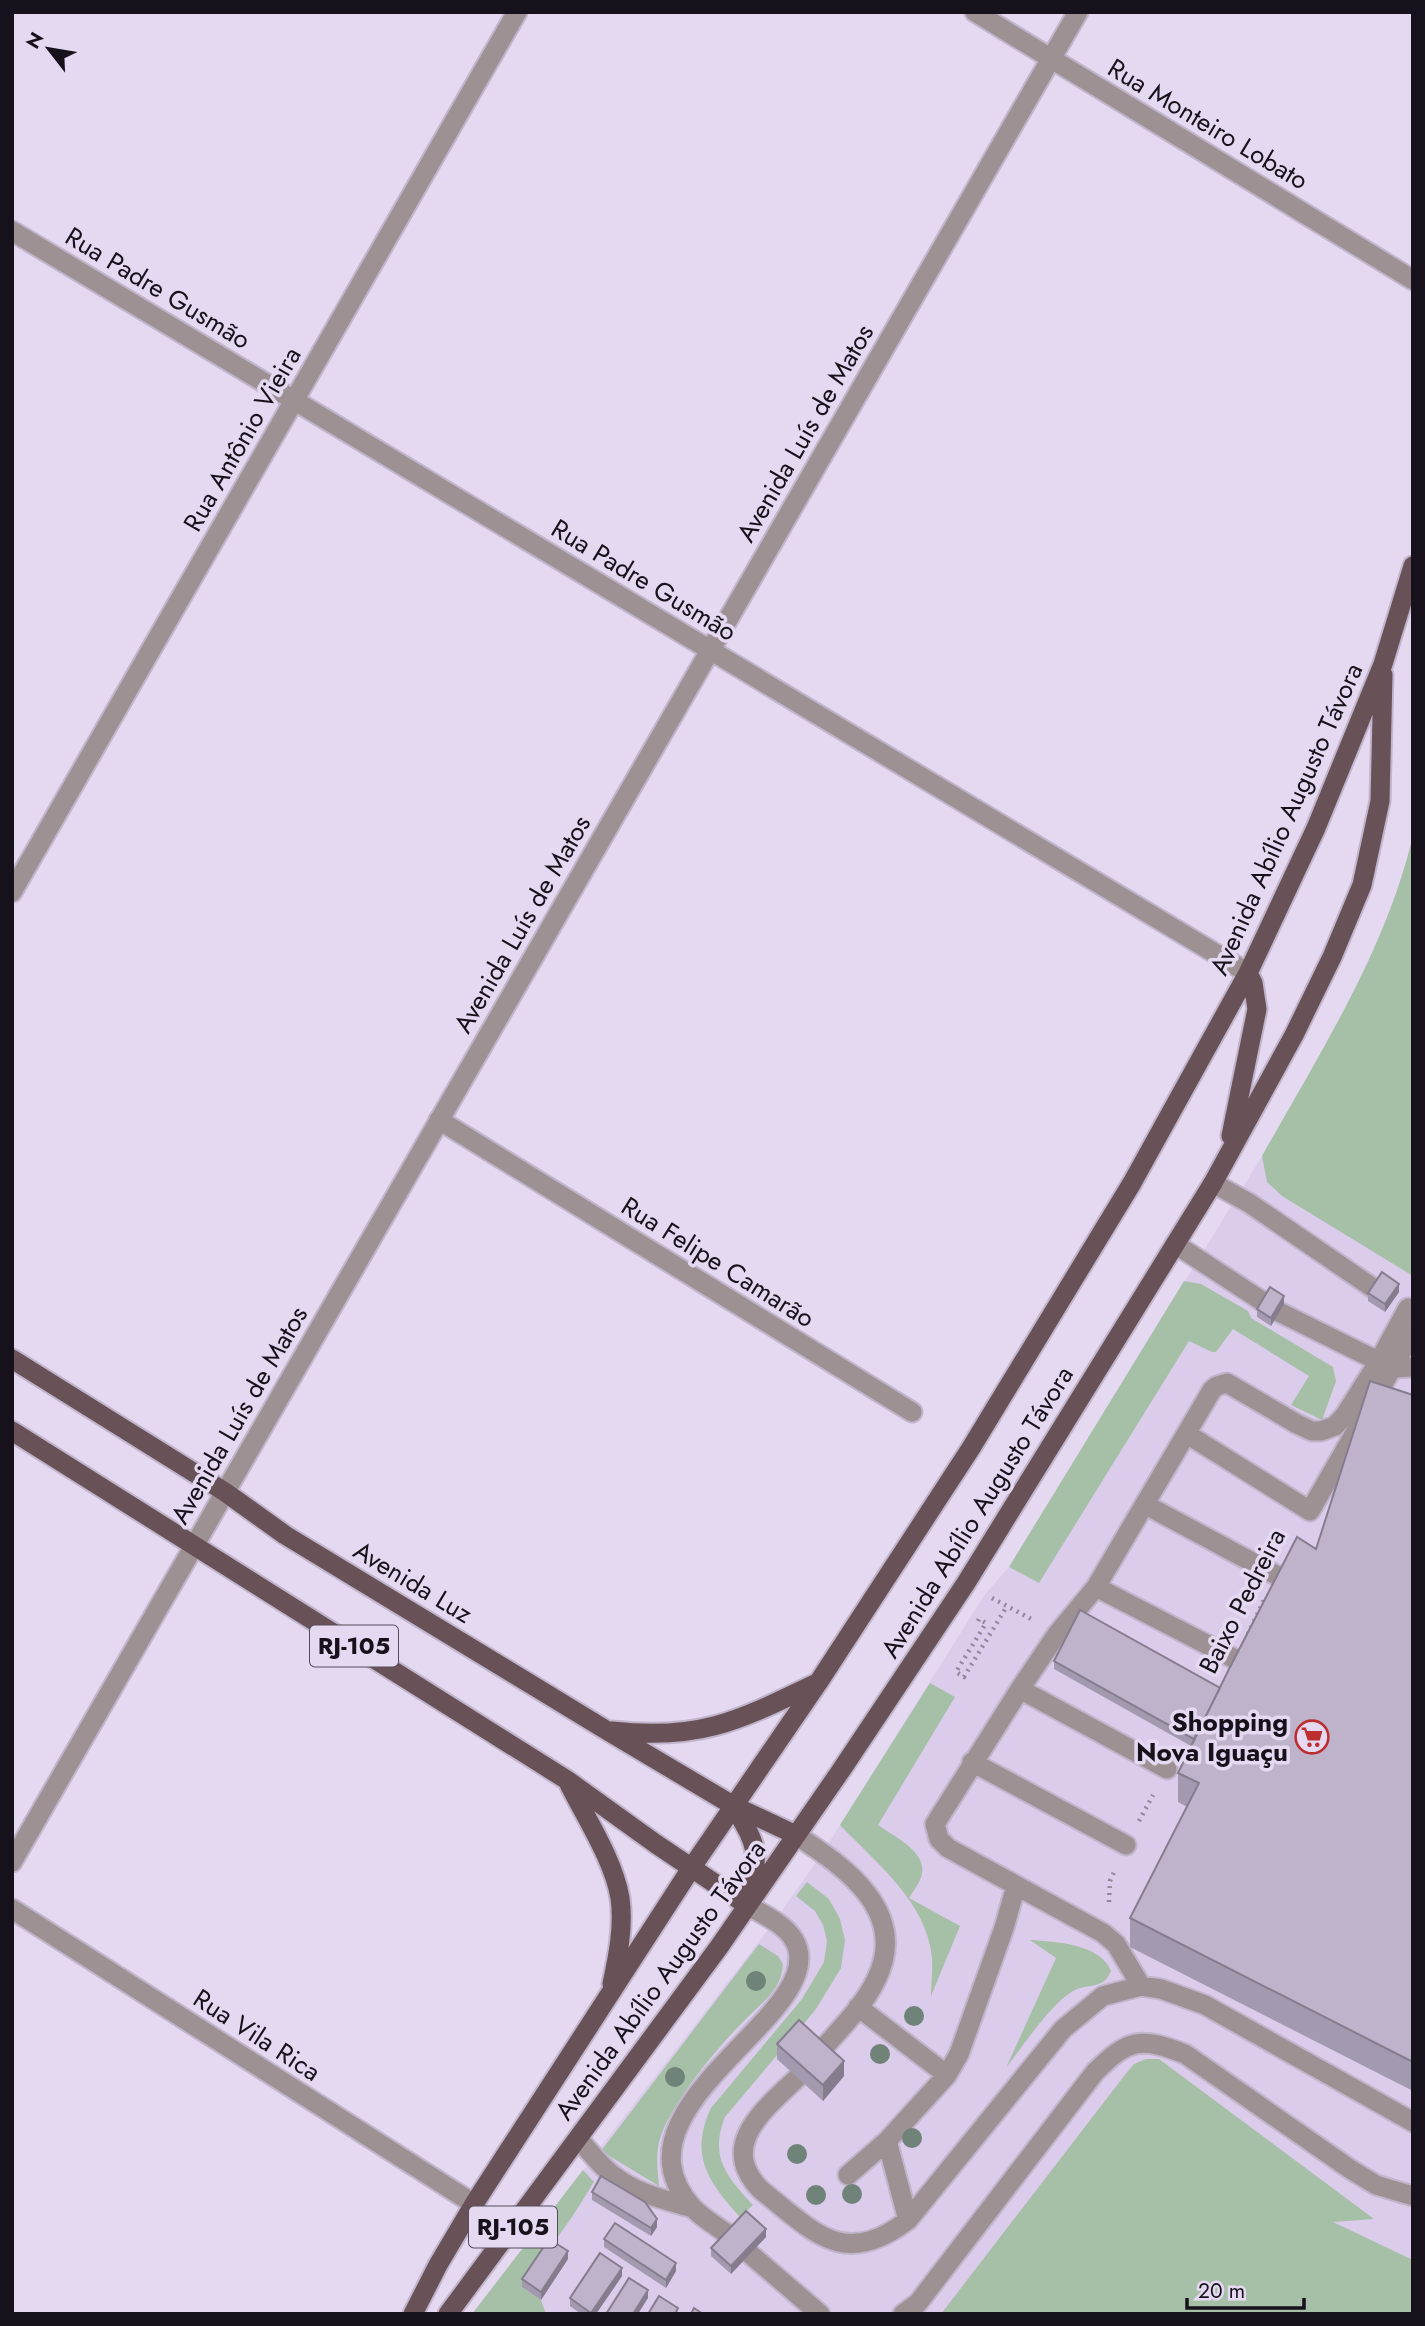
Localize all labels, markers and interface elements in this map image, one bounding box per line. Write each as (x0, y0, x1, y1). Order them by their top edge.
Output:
north arrow (14, 14, 84, 84)
text: N (19, 27, 50, 54)
street label: Rua Monteiro Lobato (1100, 49, 1316, 199)
street label: Rua Padre Gusmão (58, 218, 258, 358)
street label: Avenida Luís de Matos (727, 317, 883, 549)
street label: Rua Antônio Vieira (174, 340, 310, 538)
street label: Rua Padre Gusmão (544, 510, 744, 650)
street label: Avenida Abílio Augusto Távora (1200, 657, 1372, 981)
street label: Avenida Luís de Matos (444, 808, 600, 1040)
street label: Rua Felipe Camarão (614, 1187, 822, 1337)
street label: Avenida Luís de Matos (161, 1299, 317, 1531)
street label: Avenida Abílio Augusto Távora (871, 1359, 1083, 1665)
street label: Baixo Pedreira (1189, 1522, 1295, 1680)
street label: Avenida Luz (346, 1532, 480, 1632)
road number: RJ-105 (310, 1626, 398, 1666)
place label: Shopping Nova Iguaçu (1136, 1703, 1288, 1771)
supermarket icon: Shopping Nova Iguaçu (1293, 1718, 1331, 1756)
street label: Avenida Abílio Augusto Távora (545, 1832, 775, 2128)
street label: Rua Vila Rica (186, 1980, 328, 2090)
road number: RJ-105 (469, 2206, 557, 2248)
scale bar (1187, 2266, 1304, 2310)
text: 20 m (1198, 2276, 1245, 2306)

